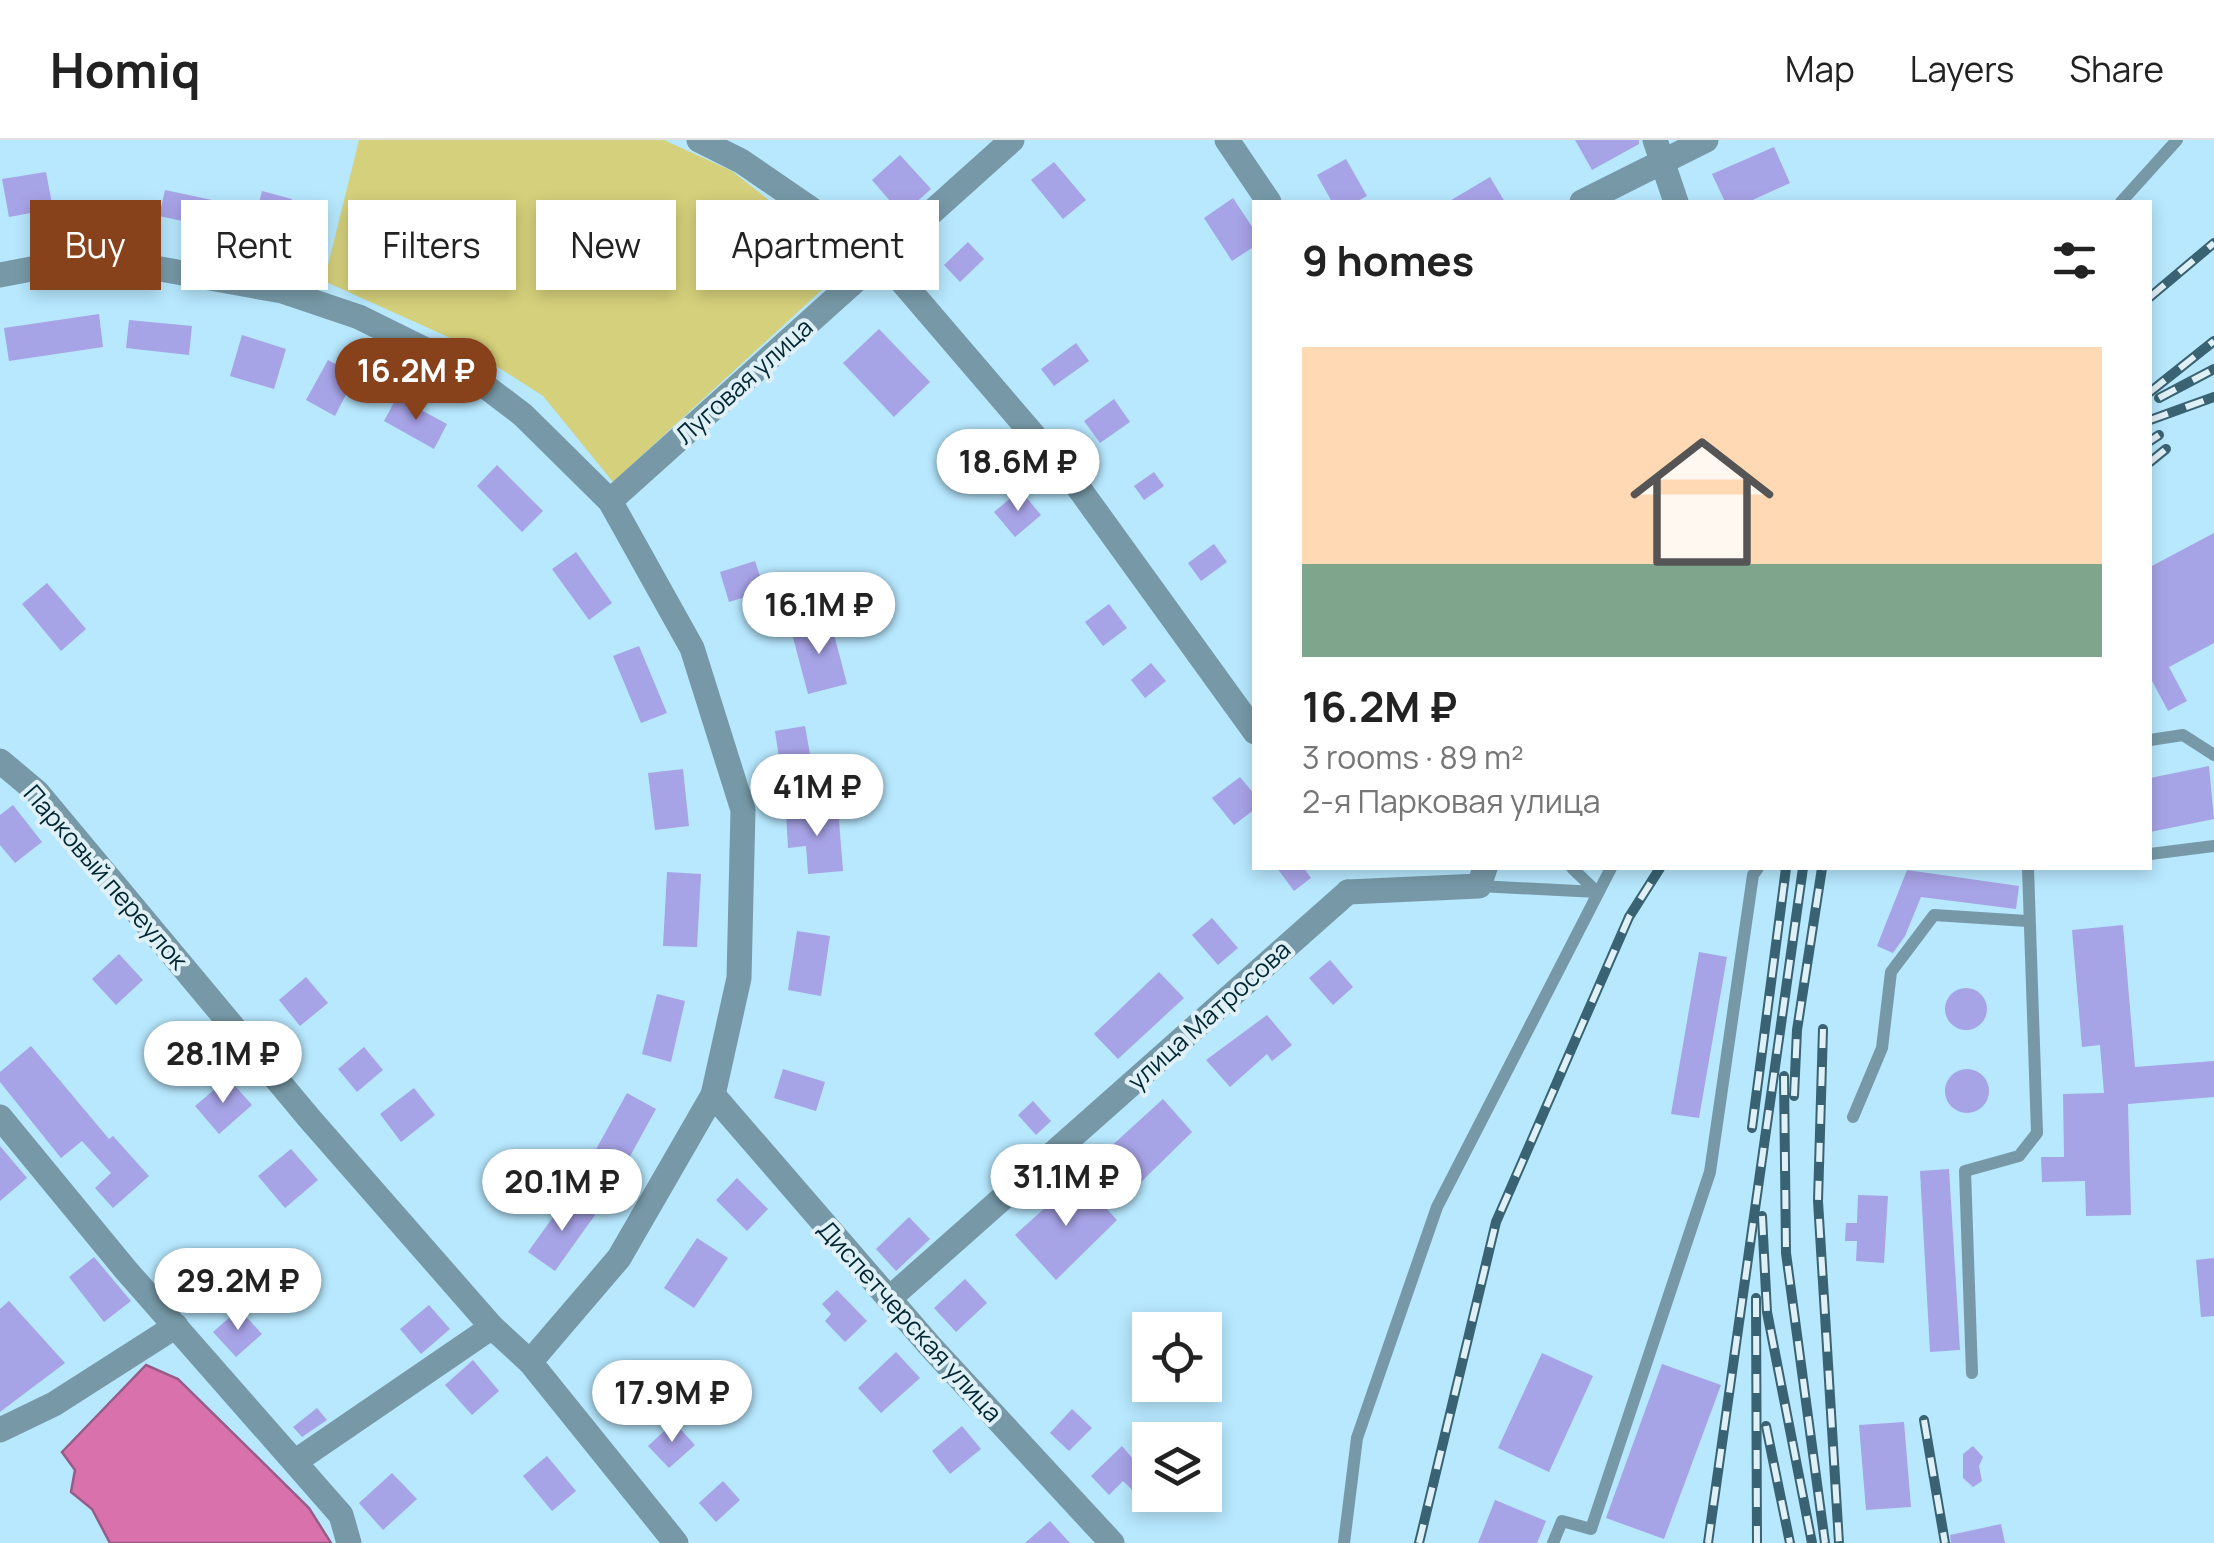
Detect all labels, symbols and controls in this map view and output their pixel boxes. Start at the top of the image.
text: Homiq [50,37,201,102]
text: Map [1785,45,1855,93]
text: Layers [1910,45,2014,93]
text: Share [2069,45,2164,93]
chip: Buy [30,200,161,290]
chip: Rent [181,200,328,290]
chip: Filters [348,200,516,290]
chip: New [536,200,676,290]
chip: Apartment [696,200,939,290]
text: 9 homes [1302,231,1474,289]
icon: filters [2047,233,2102,288]
street label: Луговая улица [667,310,820,452]
pin: 16.2M ₽ [324,338,508,423]
text: 16.2M ₽ [357,348,475,392]
icon: home [1612,412,1792,592]
pin: 18.6M ₽ [926,429,1110,514]
text: 18.6M ₽ [959,439,1077,483]
pin: 16.1M ₽ [727,572,911,657]
text: 16.1M ₽ [764,582,874,626]
text: 16.2M ₽ [1302,677,1457,735]
text: 3 rooms · 89 m² [1302,735,1524,779]
pin: 41M ₽ [747,754,887,839]
text: 41M ₽ [772,764,862,808]
street label: Парковый переулок [16,777,197,977]
text: 2-я Парковая улица [1302,779,1600,823]
street label: улица Матросова [1120,932,1298,1097]
pin: 28.1M ₽ [131,1021,315,1106]
text: 28.1M ₽ [166,1031,280,1075]
pin: 31.1M ₽ [974,1144,1158,1229]
pin: 20.1M ₽ [470,1149,654,1234]
text: 31.1M ₽ [1013,1154,1119,1198]
text: 20.1M ₽ [504,1159,620,1203]
street label: Диспетчерская улица [810,1212,1011,1429]
pin: 29.2M ₽ [146,1248,330,1333]
text: 29.2M ₽ [176,1258,300,1302]
map controls [1132,1312,1222,1512]
button: locate [1132,1312,1222,1402]
pin: 17.9M ₽ [580,1360,764,1445]
text: 17.9M ₽ [614,1370,730,1414]
button: layers [1132,1422,1222,1512]

